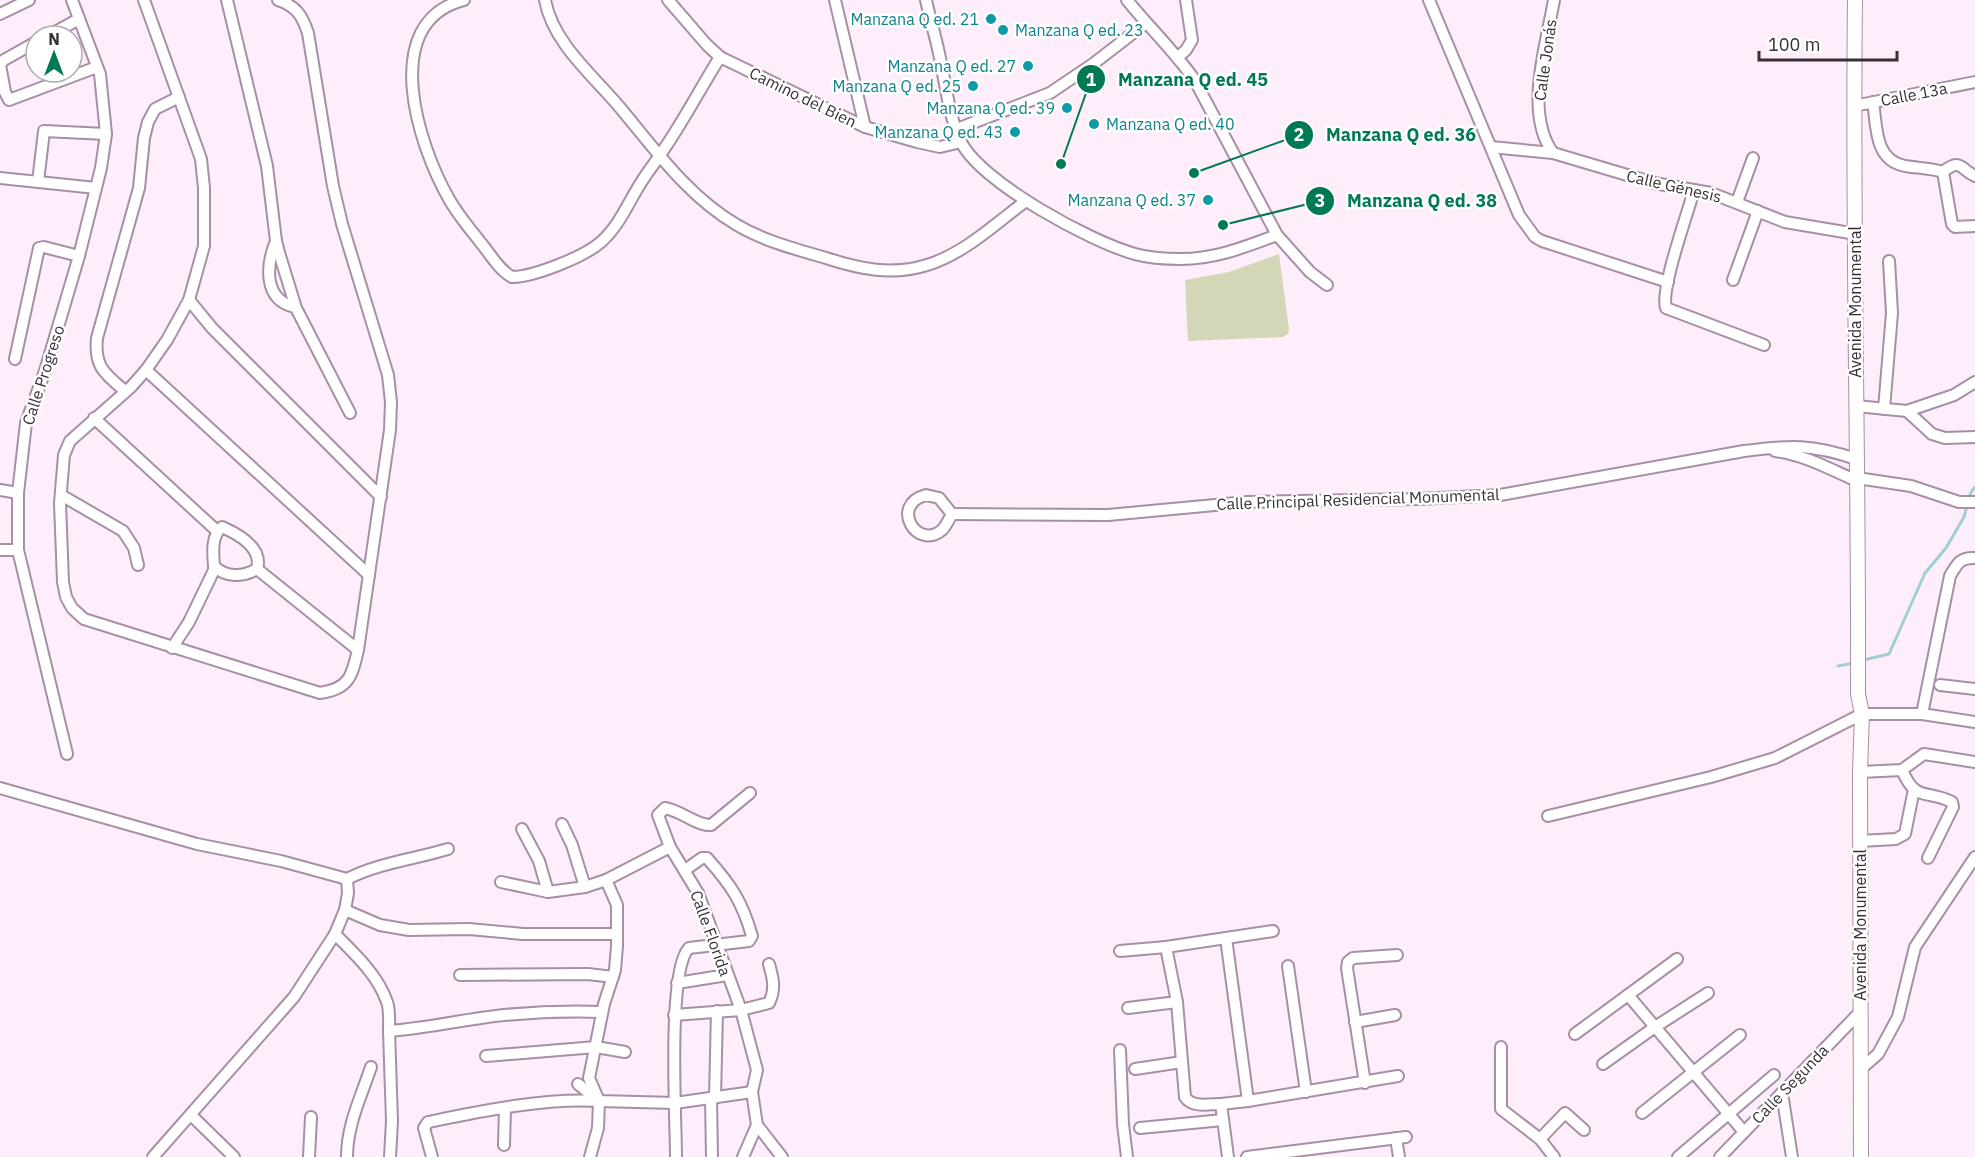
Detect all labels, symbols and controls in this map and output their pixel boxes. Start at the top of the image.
place label: Manzana Q ed. 21 [851,9,979,29]
marker: Manzana Q ed. 21 [984,12,998,26]
street label: Calle Jonás [1529,18,1561,102]
place label: Manzana Q ed. 23 [1015,20,1144,40]
marker: Manzana Q ed. 23 [996,23,1010,37]
north arrow [24,24,84,84]
scale bar [1759,24,1897,62]
text: N [48,29,60,49]
text: 100 m [1768,33,1820,56]
place label: Manzana Q ed. 27 [888,56,1016,76]
marker: Manzana Q ed. 27 [1021,59,1035,73]
callout: Manzana Q ed. 45 [1076,61,1280,97]
street label: Camino del Bien [746,62,860,132]
text: 1 [1086,68,1097,91]
text: Manzana Q ed. 45 [1118,68,1268,91]
place label: Manzana Q ed. 25 [833,76,961,96]
street label: Calle 13a [1879,78,1949,110]
marker: Manzana Q ed. 25 [966,79,980,93]
place label: Manzana Q ed. 39 [927,98,1055,118]
marker: Manzana Q ed. 39 [1060,101,1074,115]
place label: Manzana Q ed. 40 [1106,114,1235,134]
marker: Manzana Q ed. 40 [1087,117,1101,131]
callout: Manzana Q ed. 36 [1284,117,1488,153]
place label: Manzana Q ed. 43 [875,122,1003,142]
text: 2 [1294,123,1304,146]
text: Manzana Q ed. 36 [1326,123,1476,146]
marker: Manzana Q ed. 43 [1008,125,1022,139]
street label: Calle Génesis [1624,165,1724,207]
callout: Manzana Q ed. 38 [1305,183,1509,219]
text: 3 [1315,189,1325,212]
text: Manzana Q ed. 38 [1347,189,1497,212]
place label: Manzana Q ed. 37 [1068,190,1196,210]
marker: Manzana Q ed. 37 [1201,193,1215,207]
street label: Avenida Monumental [1845,226,1865,378]
street label: Calle Progreso [17,323,69,427]
street label: Calle Principal Residencial Monumental [1216,484,1500,514]
street label: Avenida Monumental [1850,849,1870,1001]
street label: Calle Florida [686,887,736,979]
street label: Calle Segunda [1747,1040,1833,1128]

